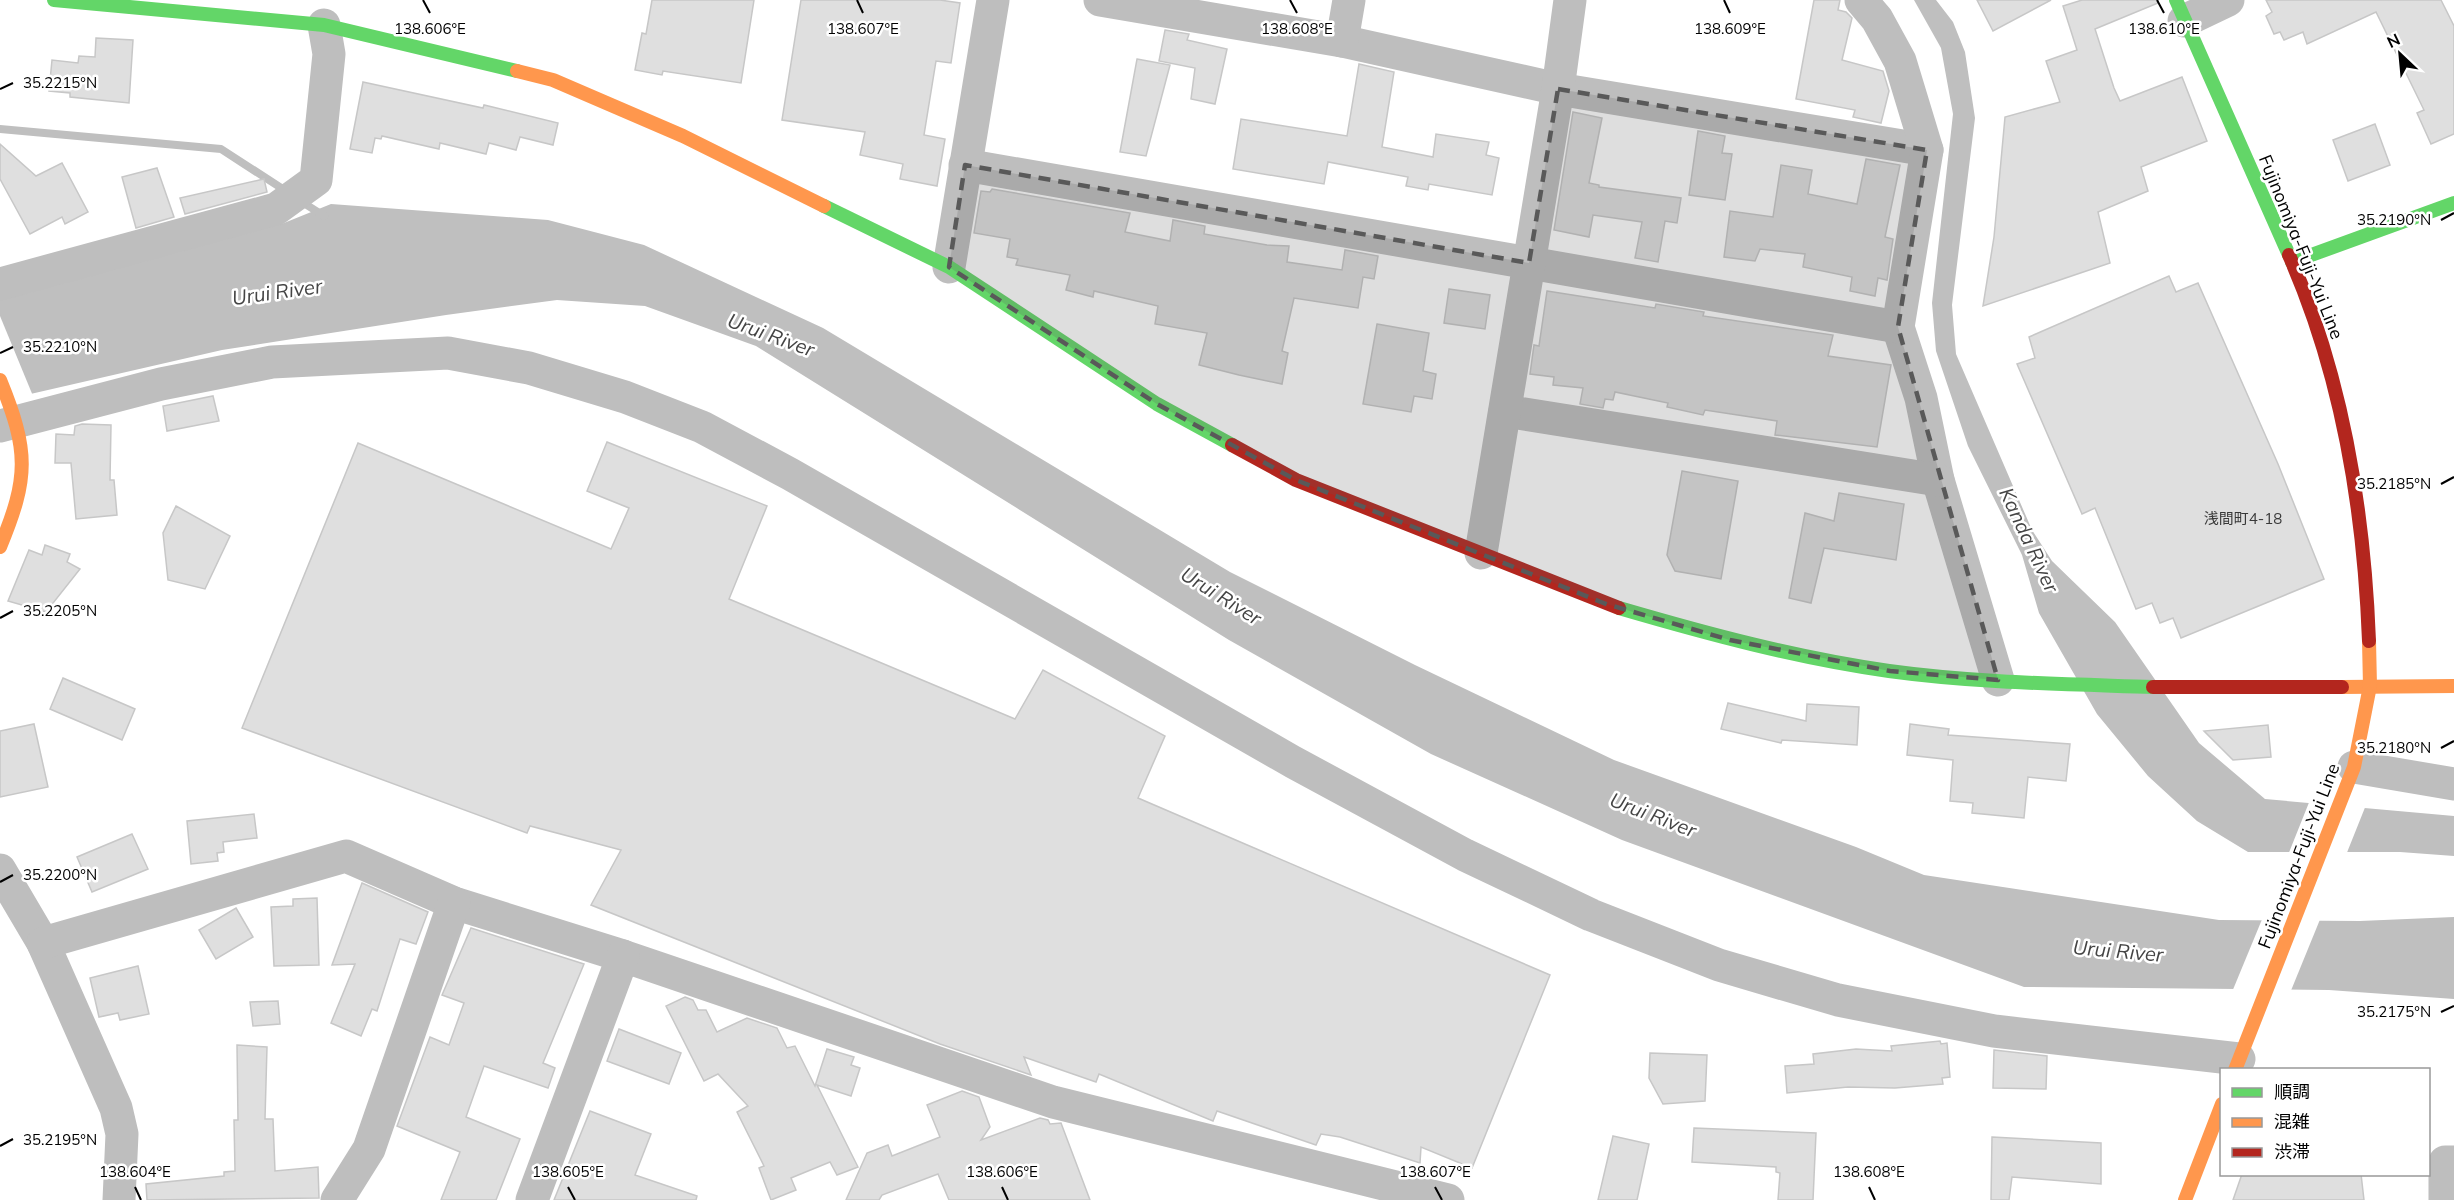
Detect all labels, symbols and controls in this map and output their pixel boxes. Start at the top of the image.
text: 138.606°E [394,19,466,38]
text: 138.607°E [827,19,899,38]
text: 138.608°E [1261,19,1333,38]
text: 138.609°E [1694,19,1766,38]
text: 138.610°E [2128,19,2200,38]
north arrow [2370,24,2430,84]
text: N [2384,29,2403,52]
text: 35.2215°N [23,73,97,92]
street label: Fujinomiya-Fuji-Yui Line [2254,151,2349,342]
text: 35.2190°N [2357,210,2431,229]
water label: Urui River [230,273,324,310]
water label: Urui River [724,307,819,362]
text: 35.2210°N [23,337,97,356]
text: 35.2185°N [2357,474,2431,493]
water label: Kanda River [1994,483,2065,597]
house number: 浅間町4-18 [2204,509,2282,528]
water label: Urui River [1176,561,1267,631]
text: 35.2205°N [23,601,97,620]
text: 35.2180°N [2357,738,2431,757]
street label: Fujinomiya-Fuji-Yui Line [2253,760,2345,952]
water label: Urui River [1606,787,1701,843]
text: 35.2200°N [23,865,97,884]
water label: Urui River [2072,934,2165,967]
text: 35.2175°N [2357,1002,2431,1021]
legend [2220,1068,2430,1176]
text: 順調 [2274,1080,2310,1103]
text: 混雑 [2274,1110,2310,1133]
text: 35.2195°N [23,1130,97,1149]
text: 渋滞 [2274,1140,2310,1163]
text: 138.604°E [99,1162,171,1181]
text: 138.605°E [532,1162,604,1181]
text: 138.606°E [966,1162,1038,1181]
text: 138.607°E [1399,1162,1471,1181]
text: 138.608°E [1833,1162,1905,1181]

